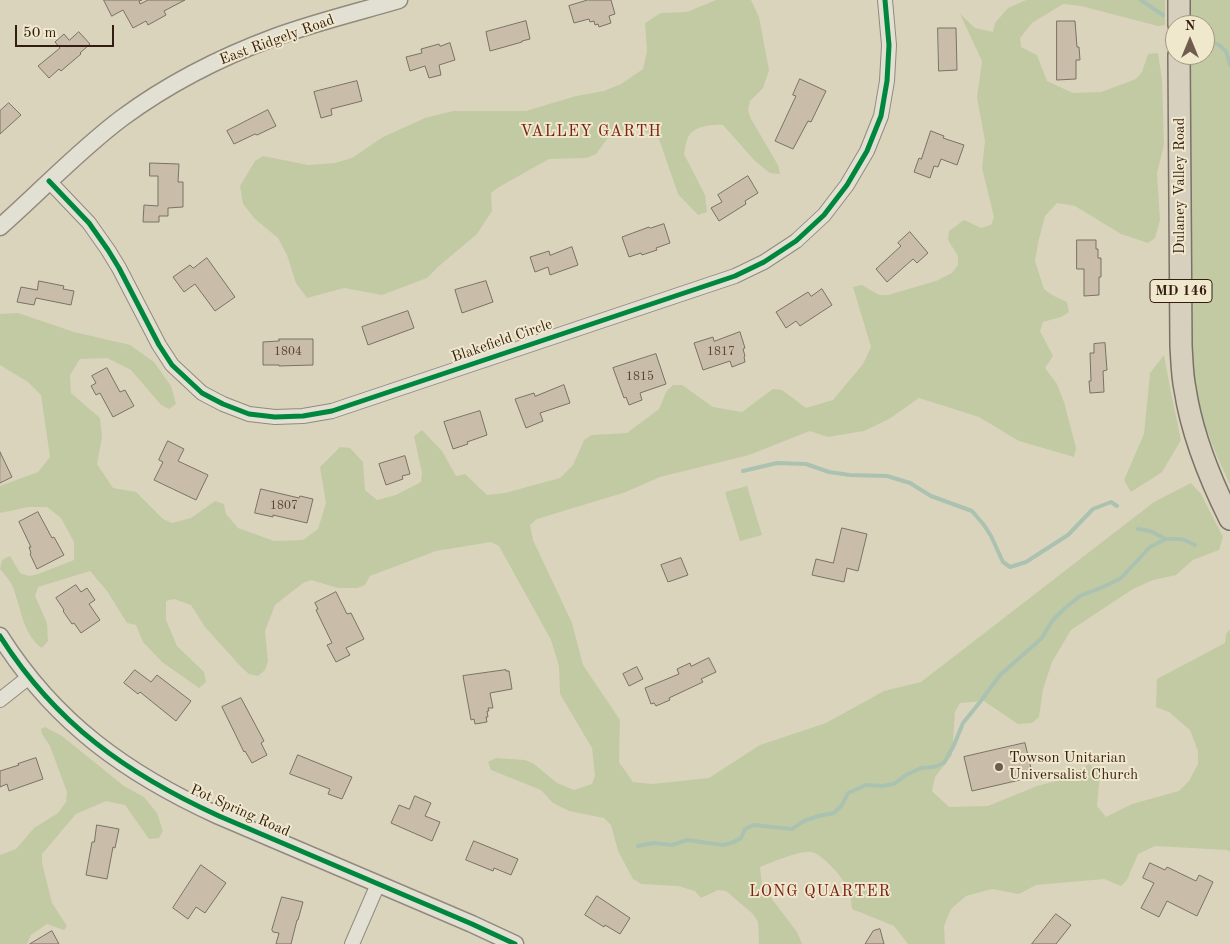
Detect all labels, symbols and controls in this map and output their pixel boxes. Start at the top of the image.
street label: East Ridgely Road [217,11,337,69]
scale bar [18,15,116,47]
north arrow [1165,15,1215,65]
text: N [1185,19,1195,33]
text: 50 m [23,26,57,41]
street label: Dulaney Valley Road [1171,118,1189,254]
district label: VALLEY GARTH [519,122,663,142]
road number: MD 146 [1150,280,1212,302]
street label: Blakefield Circle [449,315,555,367]
house number: 1804 [274,345,302,359]
house number: 1817 [707,345,735,359]
house number: 1815 [626,370,654,384]
house number: 1807 [270,499,298,513]
place label: Towson Unitarian Universalist Church [1009,749,1138,784]
marker: Towson Unitarian Universalist Church [993,761,1005,773]
street label: Pot Spring Road [187,781,293,841]
district label: LONG QUARTER [748,882,892,902]

